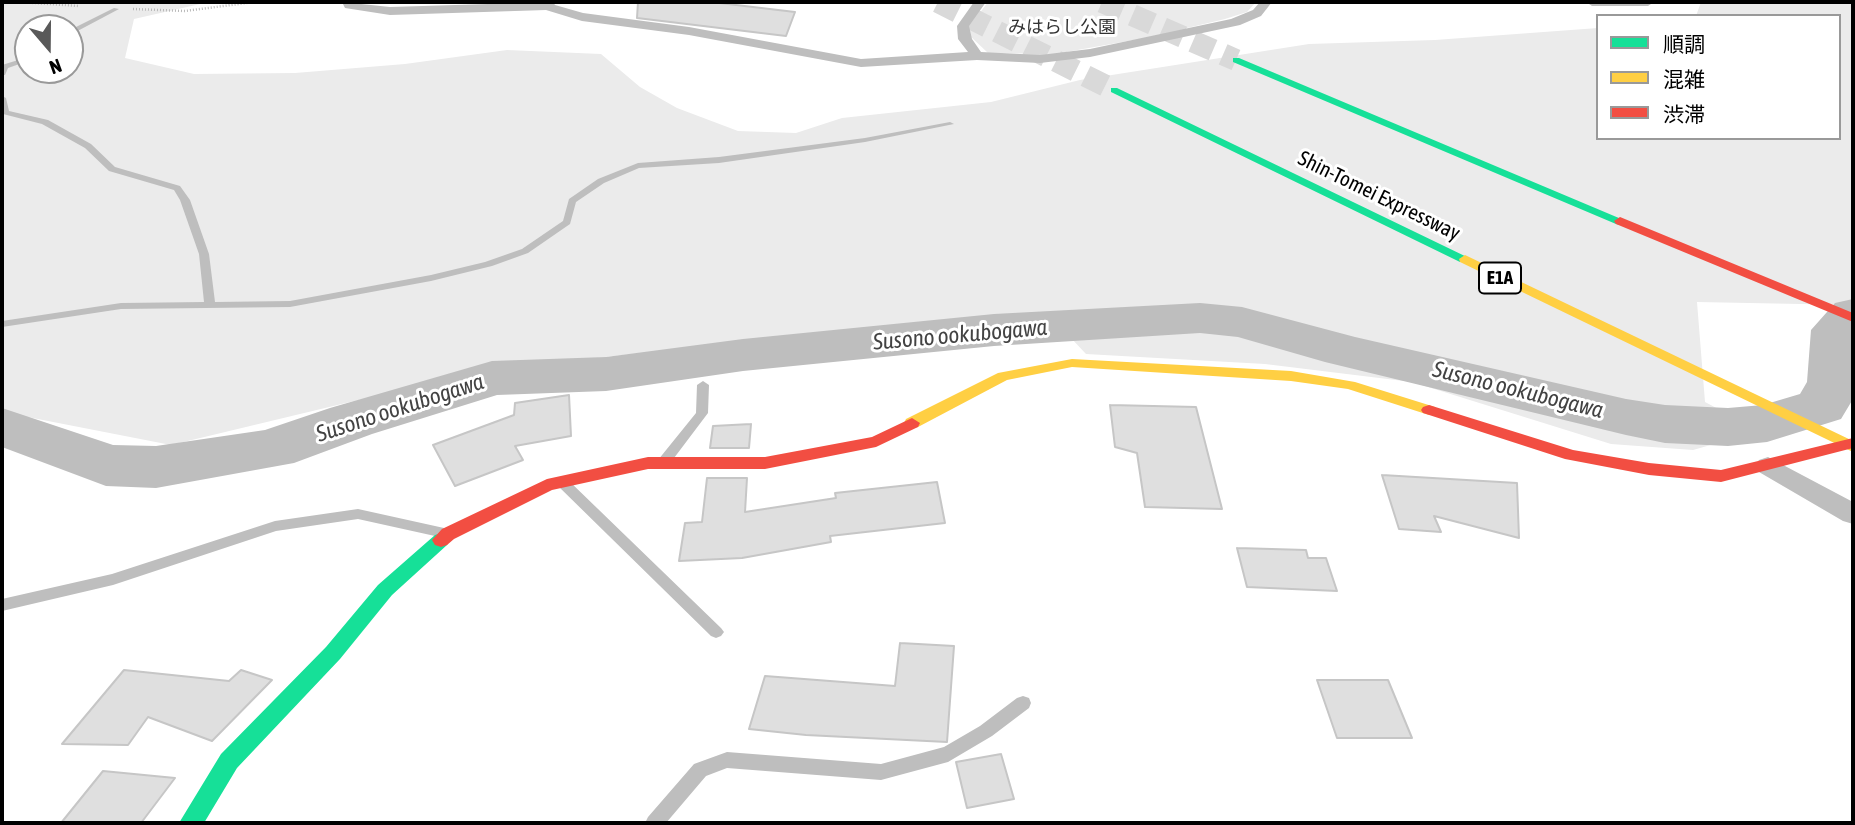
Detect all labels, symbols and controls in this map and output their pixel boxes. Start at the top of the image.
north arrow [14,14,84,84]
legend [1596,14,1841,140]
park label: みはらし公園 [1008,16,1116,38]
text: 順調 [1663,32,1705,56]
text: N [46,55,65,79]
text: 混雑 [1663,67,1705,91]
text: 渋滞 [1663,102,1705,126]
street label: Shin-Tomei Expressway [1294,146,1464,246]
road number: E1A [1479,262,1521,294]
water label: Susono ookubogawa [872,314,1048,356]
water label: Susono ookubogawa [1430,355,1606,425]
water label: Susono ookubogawa [313,368,487,448]

